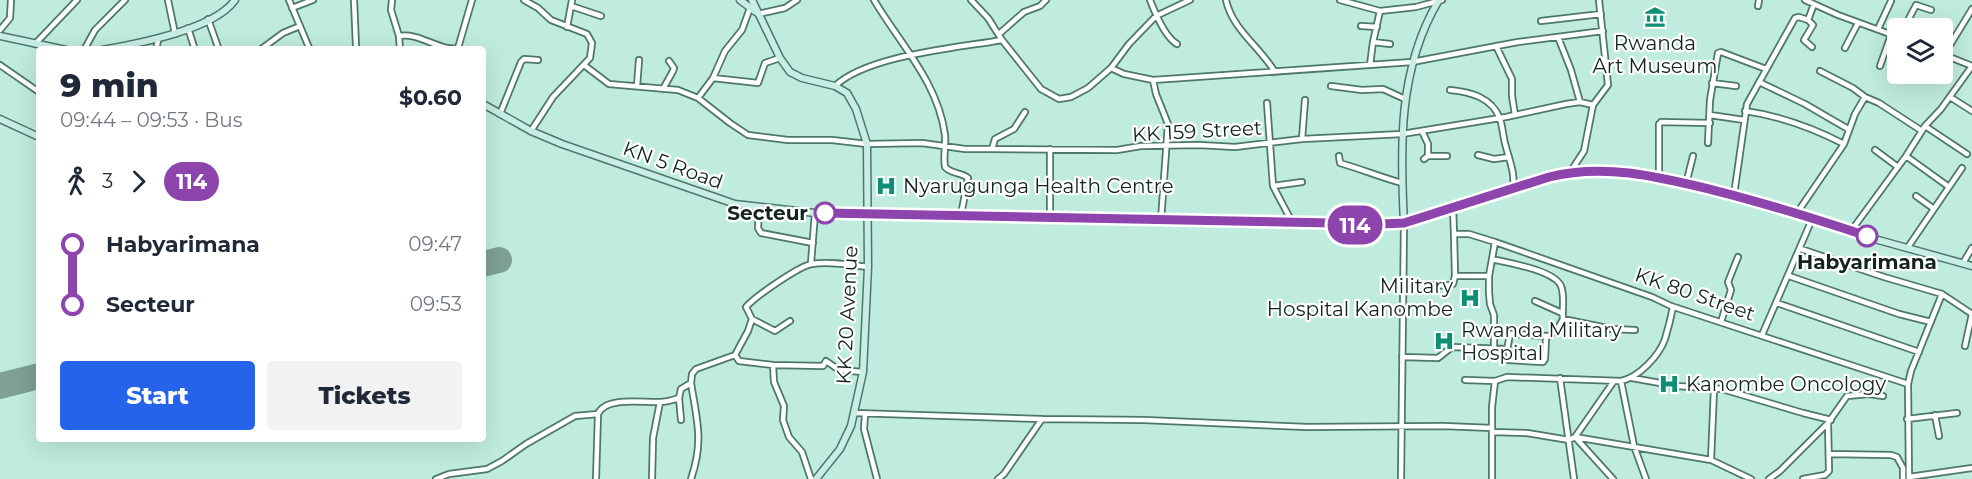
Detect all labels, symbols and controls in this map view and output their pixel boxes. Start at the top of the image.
museum icon: Rwanda Art Museum [1643,5,1667,29]
map controls [1887,18,1953,84]
button: layers [1887,18,1953,84]
place label: Rwanda Art Museum [1592,31,1718,78]
text: 9 min [60,65,159,105]
text: $0.60 [399,84,462,111]
text: 09:44 – 09:53 · Bus [60,108,243,132]
street label: KK 159 Street [1131,116,1263,146]
street label: KN 5 Road [620,136,726,194]
icon: walk [60,165,93,198]
icon: forward [122,165,155,198]
text: 3 [102,169,113,193]
text: 114 [176,169,207,194]
hospital icon: Nyarugunga Health Centre [874,174,898,198]
place label: Nyarugunga Health Centre [903,174,1174,198]
place label: Secteur [727,201,808,225]
marker: Secteur [814,202,836,224]
line badge: 114 [1320,206,1390,244]
text: 114 [1340,213,1370,238]
marker: Habyarimana [1856,225,1878,247]
text: Habyarimana [106,231,260,258]
text: 09:47 [408,232,462,256]
street label: KK 20 Avenue [831,245,863,385]
place label: Habyarimana [1797,250,1937,274]
street label: KK 80 Street [1632,262,1758,326]
place label: Military Hospital Kanombe [1267,274,1453,321]
hospital icon: Military Hospital Kanombe [1458,286,1482,310]
text: Secteur [106,291,195,318]
text: 09:53 [410,292,462,316]
place label: Rwanda Military Hospital [1461,318,1622,365]
hospital icon: Rwanda Military Hospital [1432,329,1456,353]
button: Start [60,361,255,430]
button: Tickets [267,361,462,430]
hospital icon: Kanombe Oncology [1657,372,1681,396]
place label: Kanombe Oncology [1686,372,1886,396]

